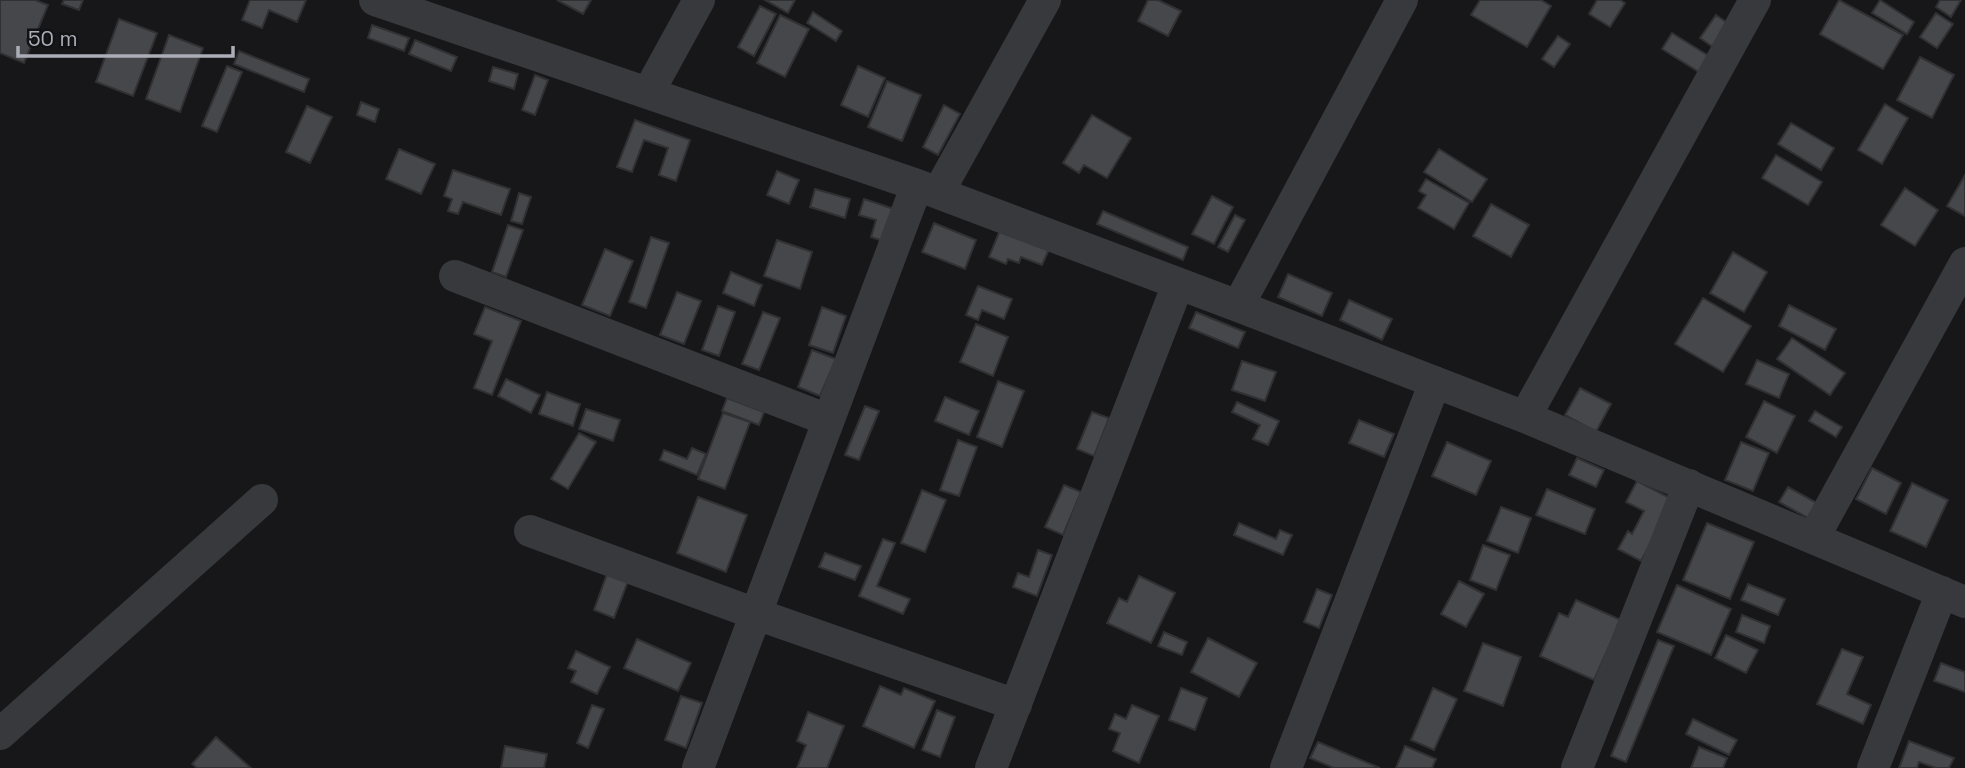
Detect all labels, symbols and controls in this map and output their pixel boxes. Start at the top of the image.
scale bar [18,14,233,58]
text: 50 m [28,25,78,52]

